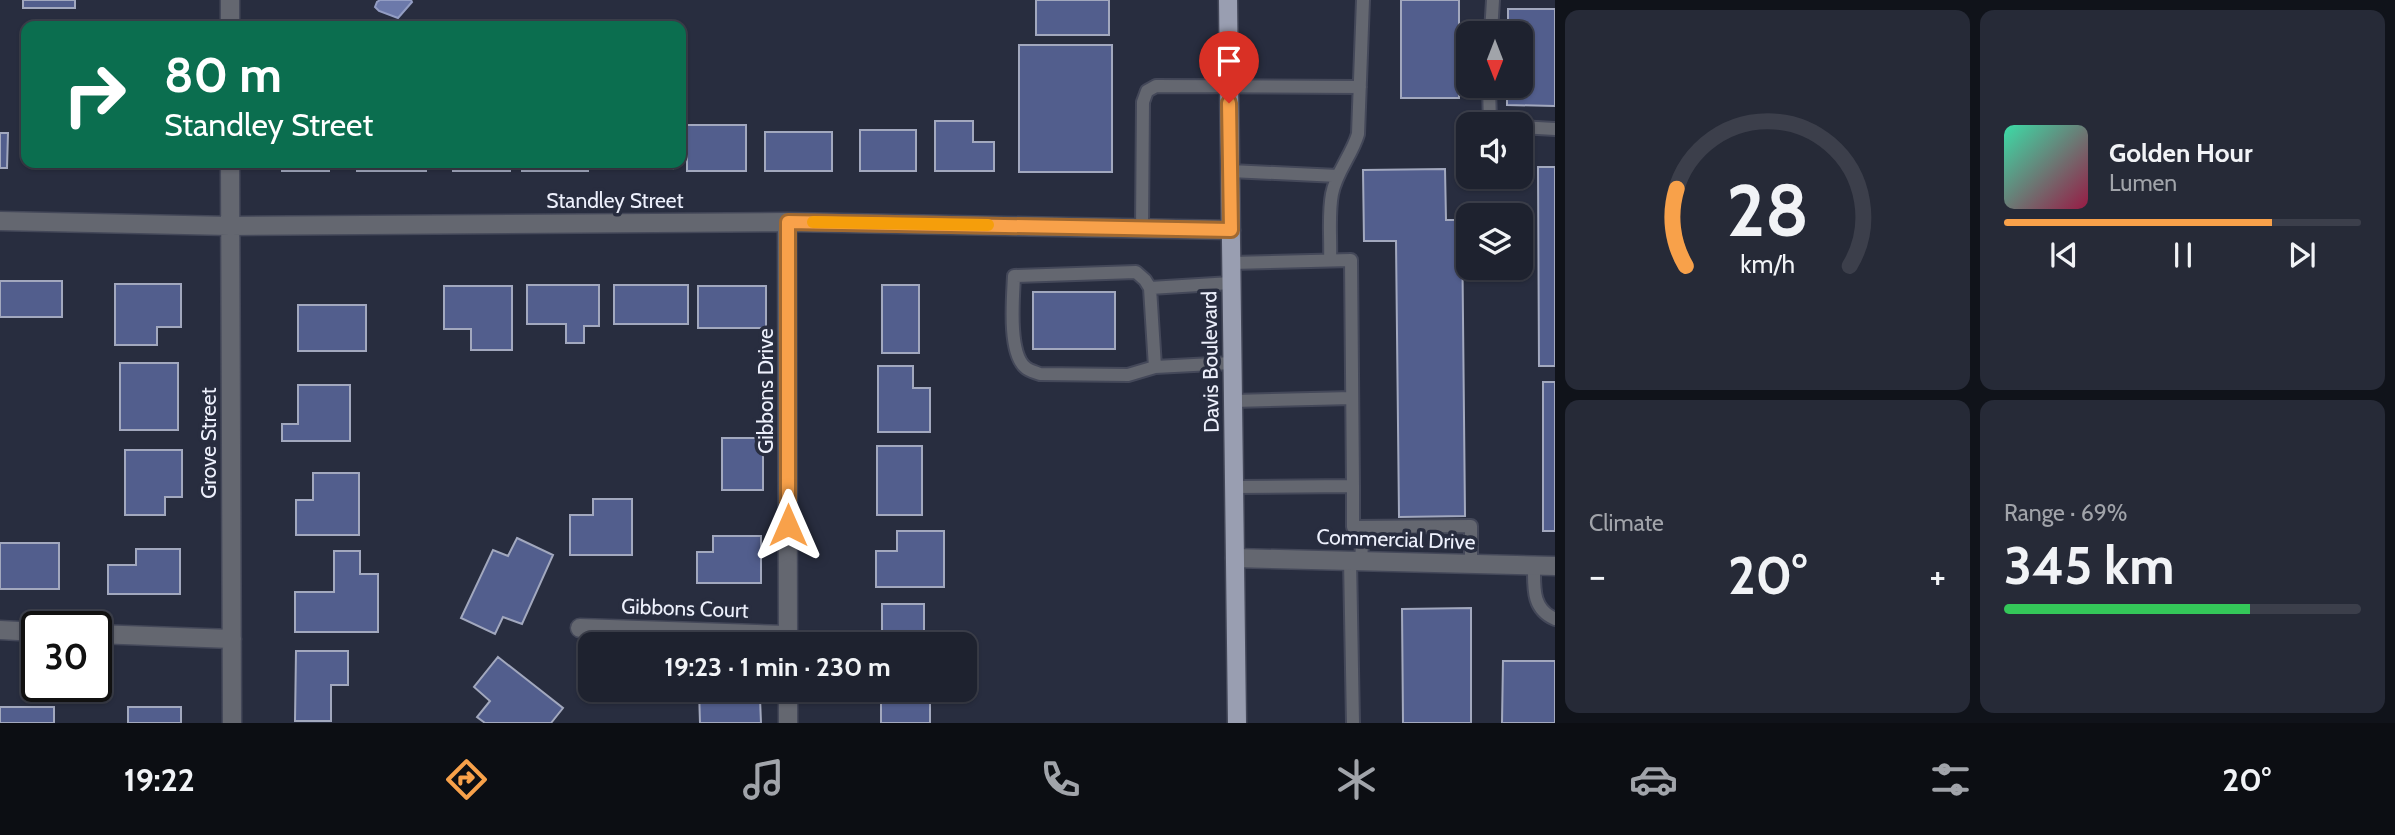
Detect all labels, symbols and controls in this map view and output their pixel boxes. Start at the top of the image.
north arrow [1456,21,1533,98]
map controls [1456,21,1533,280]
pin [1199,31,1259,103]
icon: arrive [1210,42,1248,80]
text: 80 m [164,45,282,104]
icon: right [49,49,140,140]
text: Standley Street [164,105,373,144]
button: sound [1456,112,1533,189]
text: Golden Hour [2109,137,2252,169]
text: 28 [1726,166,1809,254]
text: Lumen [2109,169,2177,197]
street label: Standley Street [546,188,684,213]
button: layers [1456,203,1533,280]
icon: previous [2045,236,2083,274]
icon: pause [2164,236,2202,274]
icon: next [2283,236,2321,274]
text: km/h [1740,249,1795,279]
street label: Davis Boulevard [1196,291,1224,433]
street label: Gibbons Drive [753,328,778,454]
street label: Grove Street [196,387,221,499]
position arrow [751,488,825,562]
text: Range · 69% [2004,499,2128,527]
text: Climate [1589,509,1664,537]
street label: Commercial Drive [1316,524,1476,554]
text: 345 km [2004,534,2174,597]
text: 20° [1728,544,1807,607]
text: − [1589,552,1606,599]
text: + [1929,552,1946,599]
street label: Gibbons Court [621,593,749,623]
speed limit sign: 30 [21,611,112,702]
text: 19:23 · 1 min · 230 m [664,651,891,683]
icon: directions [442,755,491,804]
icon: music [739,755,788,804]
icon: phone [1036,755,1085,804]
icon: climate [1332,755,1381,804]
icon: car [1629,755,1678,804]
icon: filters [1926,755,1975,804]
text: 19:22 [124,760,195,799]
text: 20° [2222,760,2271,799]

